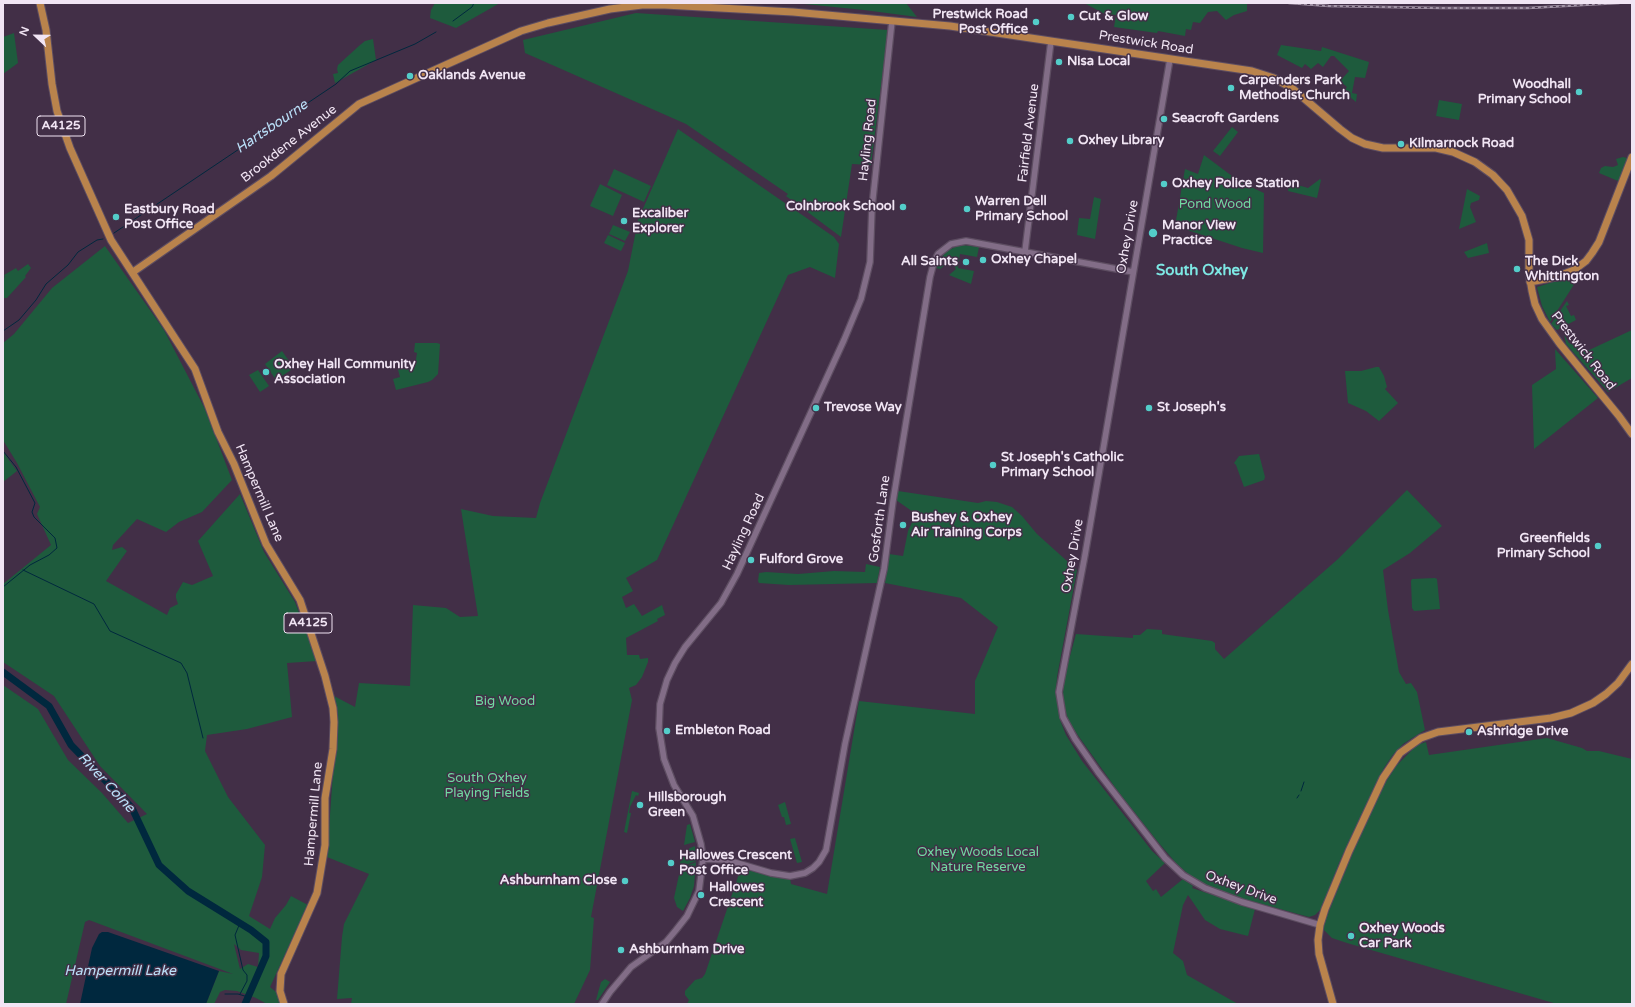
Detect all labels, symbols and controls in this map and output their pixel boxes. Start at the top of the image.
place label: Prestwick Road Post Office [933,7,1028,38]
place label: Cut & Glow [1079,9,1148,25]
marker: Cut & Glow [1066,12,1076,22]
north arrow [16,16,56,56]
marker: Prestwick Road Post Office [1031,17,1041,27]
text: N [17,25,32,38]
street label: Prestwick Road [1098,28,1194,58]
place label: Nisa Local [1067,54,1130,70]
marker: Nisa Local [1054,57,1064,67]
place label: Oaklands Avenue [418,68,526,84]
marker: Oaklands Avenue [405,71,415,81]
place label: Carpenders Park Methodist Church [1239,73,1350,104]
place label: Woodhall Primary School [1478,77,1571,108]
street label: Fairfield Avenue [1015,83,1043,183]
marker: Carpenders Park Methodist Church [1226,83,1236,93]
marker: Woodhall Primary School [1574,87,1584,97]
water label: Hartsbourne [233,97,311,157]
street label: Hayling Road [856,98,880,182]
street label: Brookdene Avenue [238,102,340,186]
place label: Seacroft Gardens [1172,111,1279,127]
marker: Seacroft Gardens [1159,114,1169,124]
road number: A4125 [37,116,85,136]
place label: Oxhey Library [1078,133,1164,149]
marker: Oxhey Library [1065,136,1075,146]
place label: Kilmarnock Road [1409,136,1514,152]
marker: Kilmarnock Road [1396,139,1406,149]
place label: Oxhey Police Station [1172,176,1299,192]
marker: Oxhey Police Station [1159,179,1169,189]
place label: Warren Dell Primary School [975,194,1068,225]
park label: Pond Wood [1179,197,1251,213]
place label: Colnbrook School [786,199,895,215]
street label: Oxhey Drive [1114,199,1142,275]
place label: Eastbury Road Post Office [124,202,215,233]
marker: Colnbrook School [898,202,908,212]
marker: Warren Dell Primary School [962,204,972,214]
place label: Excaliber Explorer [632,206,688,237]
marker: Eastbury Road Post Office [111,212,121,222]
marker: Excaliber Explorer [619,216,629,226]
place label: Manor View Practice [1162,218,1236,249]
marker: Manor View Practice [1147,227,1159,239]
place label: Oxhey Chapel [991,252,1077,268]
place label: All Saints [901,254,958,270]
place label: The Dick Whittington [1525,254,1599,285]
marker: Oxhey Chapel [978,255,988,265]
marker: All Saints [961,257,971,267]
district label: South Oxhey [1156,262,1248,280]
marker: The Dick Whittington [1512,264,1522,274]
street label: Prestwick Road [1547,309,1619,393]
place label: Oxhey Hall Community Association [274,357,415,388]
marker: Oxhey Hall Community Association [261,367,271,377]
place label: Trevose Way [824,400,902,416]
place label: St Joseph's [1157,400,1226,416]
marker: Trevose Way [811,403,821,413]
marker: St Joseph's [1144,403,1154,413]
street label: Hampermill Lane [231,442,287,544]
place label: St Joseph's Catholic Primary School [1001,450,1124,481]
marker: St Joseph's Catholic Primary School [988,460,998,470]
street label: Gosforth Lane [866,474,894,564]
street label: Hayling Road [719,491,769,573]
place label: Bushey & Oxhey Air Training Corps [911,510,1022,541]
street label: Oxhey Drive [1059,518,1087,594]
marker: Bushey & Oxhey Air Training Corps [898,520,908,530]
place label: Greenfields Primary School [1497,531,1590,562]
marker: Greenfields Primary School [1593,541,1603,551]
place label: Fulford Grove [759,552,843,568]
marker: Fulford Grove [746,555,756,565]
road number: A4125 [284,613,332,633]
park label: Big Wood [475,694,535,710]
place label: Embleton Road [675,723,771,739]
place label: Ashridge Drive [1477,724,1568,740]
marker: Embleton Road [662,726,672,736]
marker: Ashridge Drive [1464,727,1474,737]
water label: River Colne [74,750,138,816]
street label: Hampermill Lane [302,761,326,867]
park label: South Oxhey Playing Fields [445,771,529,802]
place label: Hillsborough Green [648,790,726,821]
marker: Hillsborough Green [635,800,645,810]
park label: Oxhey Woods Local Nature Reserve [917,845,1039,876]
place label: Hallowes Crescent Post Office [679,848,792,879]
marker: Hallowes Crescent Post Office [666,858,676,868]
street label: Oxhey Drive [1203,868,1279,908]
place label: Ashburnham Close [500,873,617,889]
marker: Ashburnham Close [620,876,630,886]
place label: Hallowes Crescent [709,880,764,911]
marker: Hallowes Crescent [696,890,706,900]
place label: Oxhey Woods Car Park [1359,921,1445,952]
marker: Oxhey Woods Car Park [1346,931,1356,941]
place label: Ashburnham Drive [629,942,744,958]
marker: Ashburnham Drive [616,945,626,955]
water label: Hampermill Lake [64,963,176,979]

